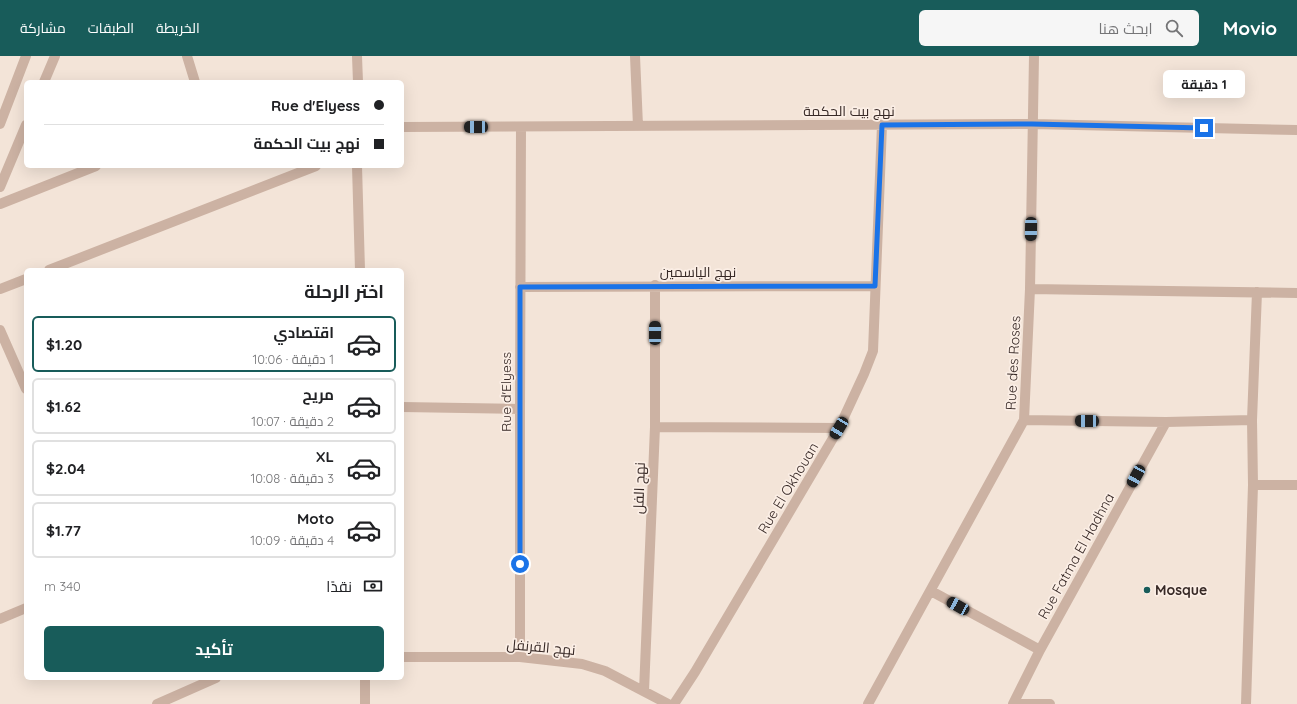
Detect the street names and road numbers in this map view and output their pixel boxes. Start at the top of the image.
street label: نهج بيت الحكمة [803,102,895,120]
street label: نهج الياسمين [660,263,736,281]
street label: Rue des Roses [1002,315,1024,411]
street label: Rue d'Elyess [497,352,515,432]
street label: Rue El Okhouan [754,439,822,537]
street label: نهج الفل [629,462,649,514]
street label: Rue Fatma El Hadhna [1034,490,1118,622]
street label: نهج القرنفل [506,635,576,659]

